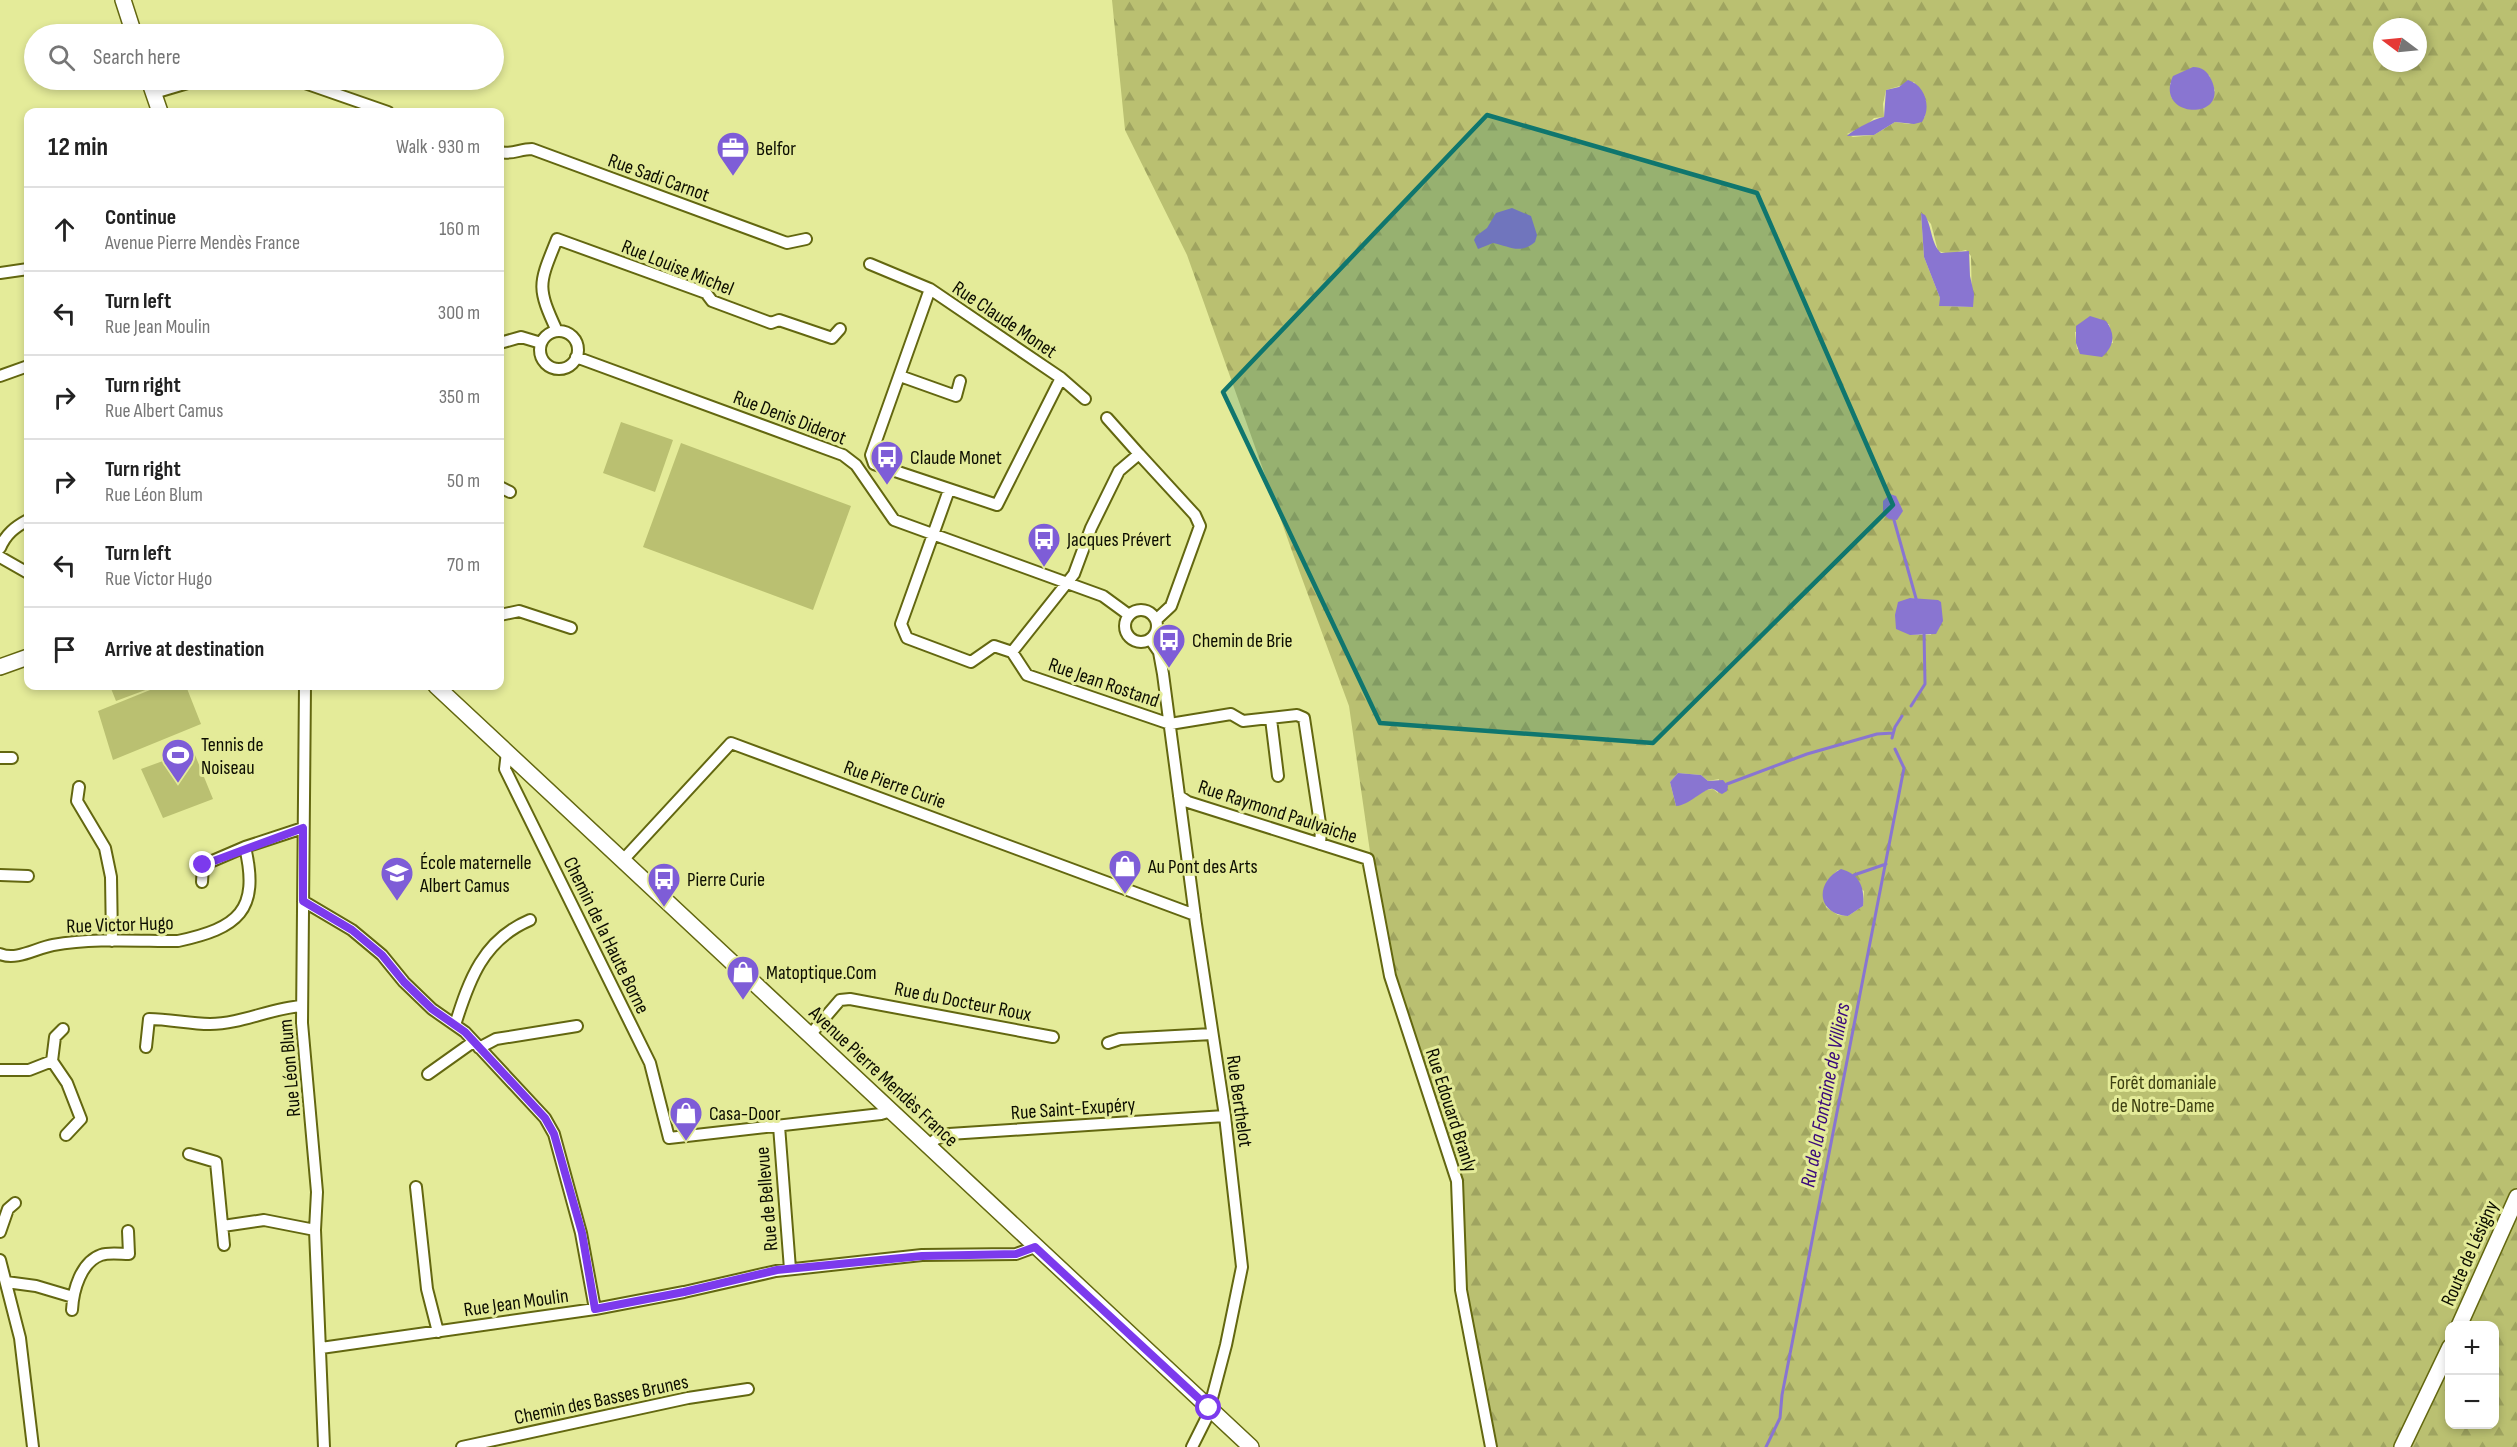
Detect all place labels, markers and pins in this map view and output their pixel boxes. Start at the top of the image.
office icon: Belfor [715,130,751,177]
place label: Belfor [756,137,796,161]
bus stop icon: Claude Monet [869,439,905,486]
place label: Claude Monet [910,446,1002,470]
bus stop icon: Jacques Prévert [1026,521,1062,568]
place label: Jacques Prévert [1066,528,1171,552]
bus stop icon: Chemin de Brie [1151,622,1187,669]
place label: Chemin de Brie [1192,629,1293,653]
place label: Tennis de Noiseau [201,733,263,780]
sports icon: Tennis de Noiseau [160,737,196,784]
shop icon: Au Pont des Arts [1107,848,1143,895]
place label: École maternelle Albert Camus [419,851,532,898]
school or university icon: École maternelle Albert Camus [379,855,415,902]
place label: Au Pont des Arts [1147,855,1258,879]
bus stop icon: Pierre Curie [646,861,682,908]
place label: Pierre Curie [687,868,765,892]
shop icon: Matoptique.Com [725,954,761,1001]
place label: Matoptique.Com [766,961,877,985]
shop icon: Casa-Door [668,1095,704,1142]
place label: Casa-Door [709,1102,781,1126]

